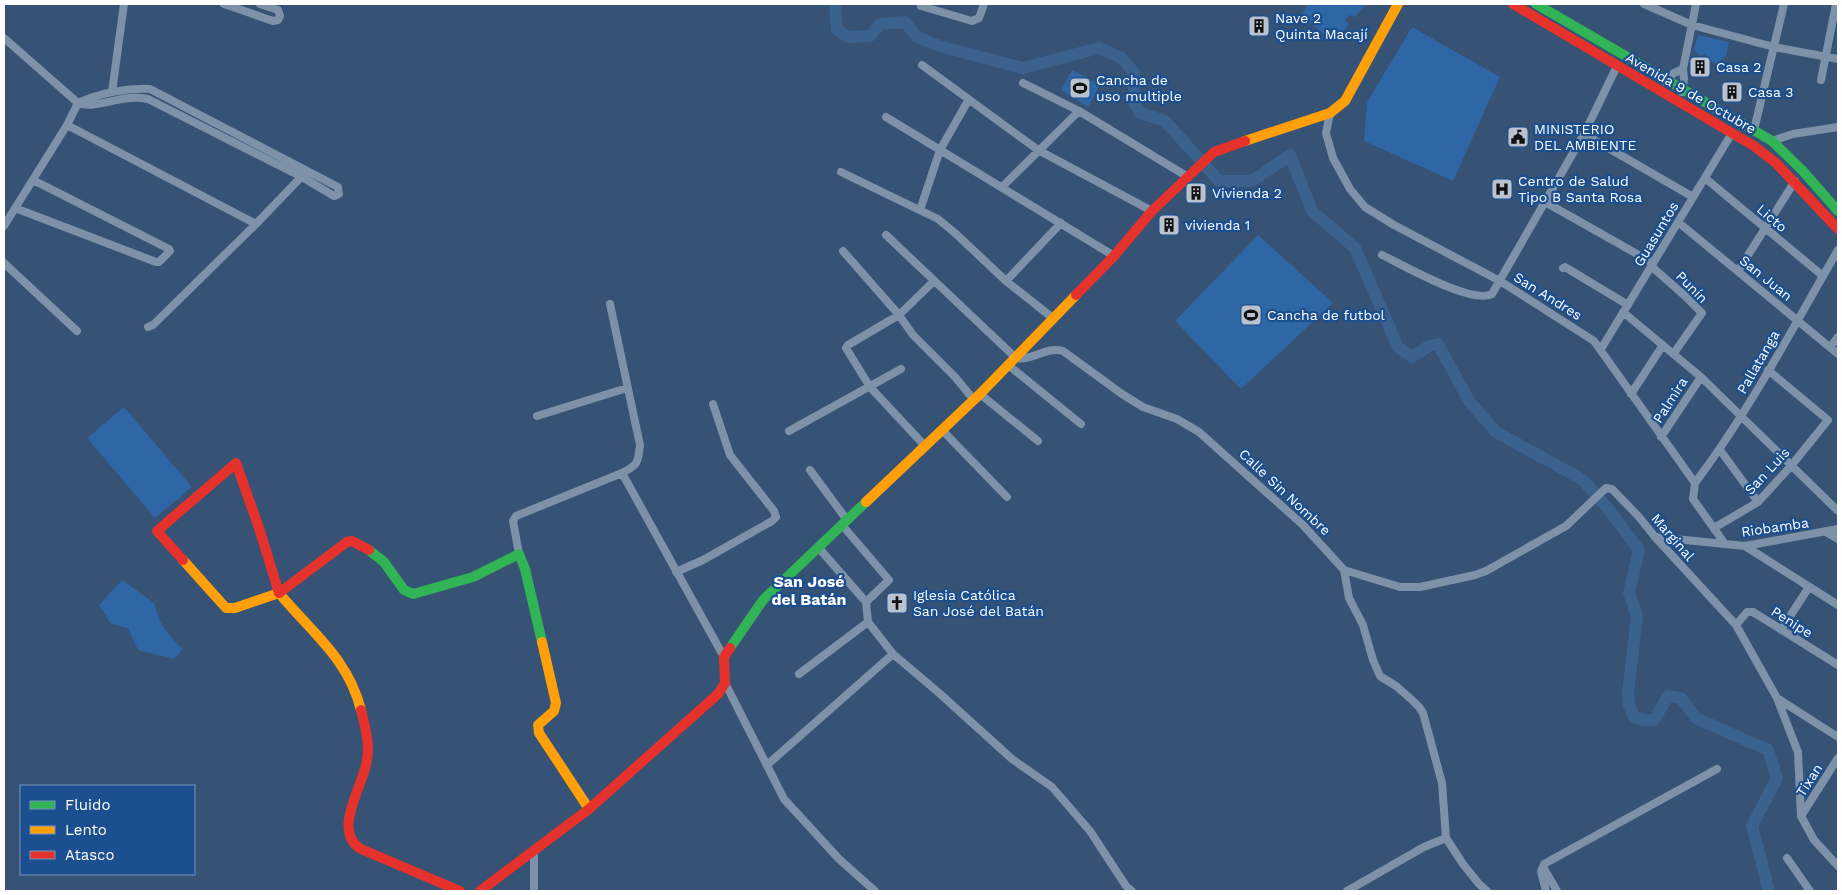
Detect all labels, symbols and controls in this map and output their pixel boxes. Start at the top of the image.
place label: Nave 2 Quinta Macají [1275,10,1368,42]
building icon: Nave 2 Quinta Macají [1247,14,1271,38]
street label: Avenida 9 de Octubre [1623,49,1759,137]
building icon: Casa 2 [1688,55,1712,79]
place label: Casa 2 [1716,59,1761,75]
place label: Cancha de uso multiple [1096,72,1182,104]
sports icon: Cancha de uso multiple [1068,76,1092,100]
building icon: Casa 3 [1720,80,1744,104]
place label: Casa 3 [1748,84,1793,100]
place label: MINISTERIO DEL AMBIENTE [1534,121,1636,153]
public building icon: MINISTERIO DEL AMBIENTE [1506,125,1530,149]
place label: Centro de Salud Tipo B Santa Rosa [1518,173,1642,205]
hospital icon: Centro de Salud Tipo B Santa Rosa [1490,177,1514,201]
building icon: Vivienda 2 [1184,181,1208,205]
place label: Vivienda 2 [1212,185,1282,201]
street label: Guasuntos [1630,199,1682,269]
street label: Licto [1754,201,1790,235]
building icon: vivienda 1 [1157,213,1181,237]
place label: vivienda 1 [1185,217,1250,233]
street label: San Juan [1737,252,1795,304]
street label: Punín [1673,268,1711,306]
street label: San Andres [1511,269,1585,323]
sports icon: Cancha de futbol [1239,303,1263,327]
place label: Cancha de futbol [1267,307,1386,323]
street label: Pallatanga [1733,327,1783,397]
street label: Palmira [1649,374,1691,426]
street label: San Luis [1741,444,1793,498]
street label: Calle Sin Nombre [1236,445,1334,539]
street label: Marginal [1648,510,1698,564]
street label: Riobamba [1740,514,1810,540]
district label: San José del Batán [771,572,847,609]
place label: Iglesia Católica San José del Batán [913,587,1044,619]
church icon: Iglesia Católica San José del Batán [885,591,909,615]
street label: Penipe [1768,603,1816,641]
street label: Tixan [1793,761,1825,799]
legend [20,785,195,875]
text: Fluido [65,796,110,814]
text: Lento [65,821,107,839]
text: Atasco [65,846,114,864]

